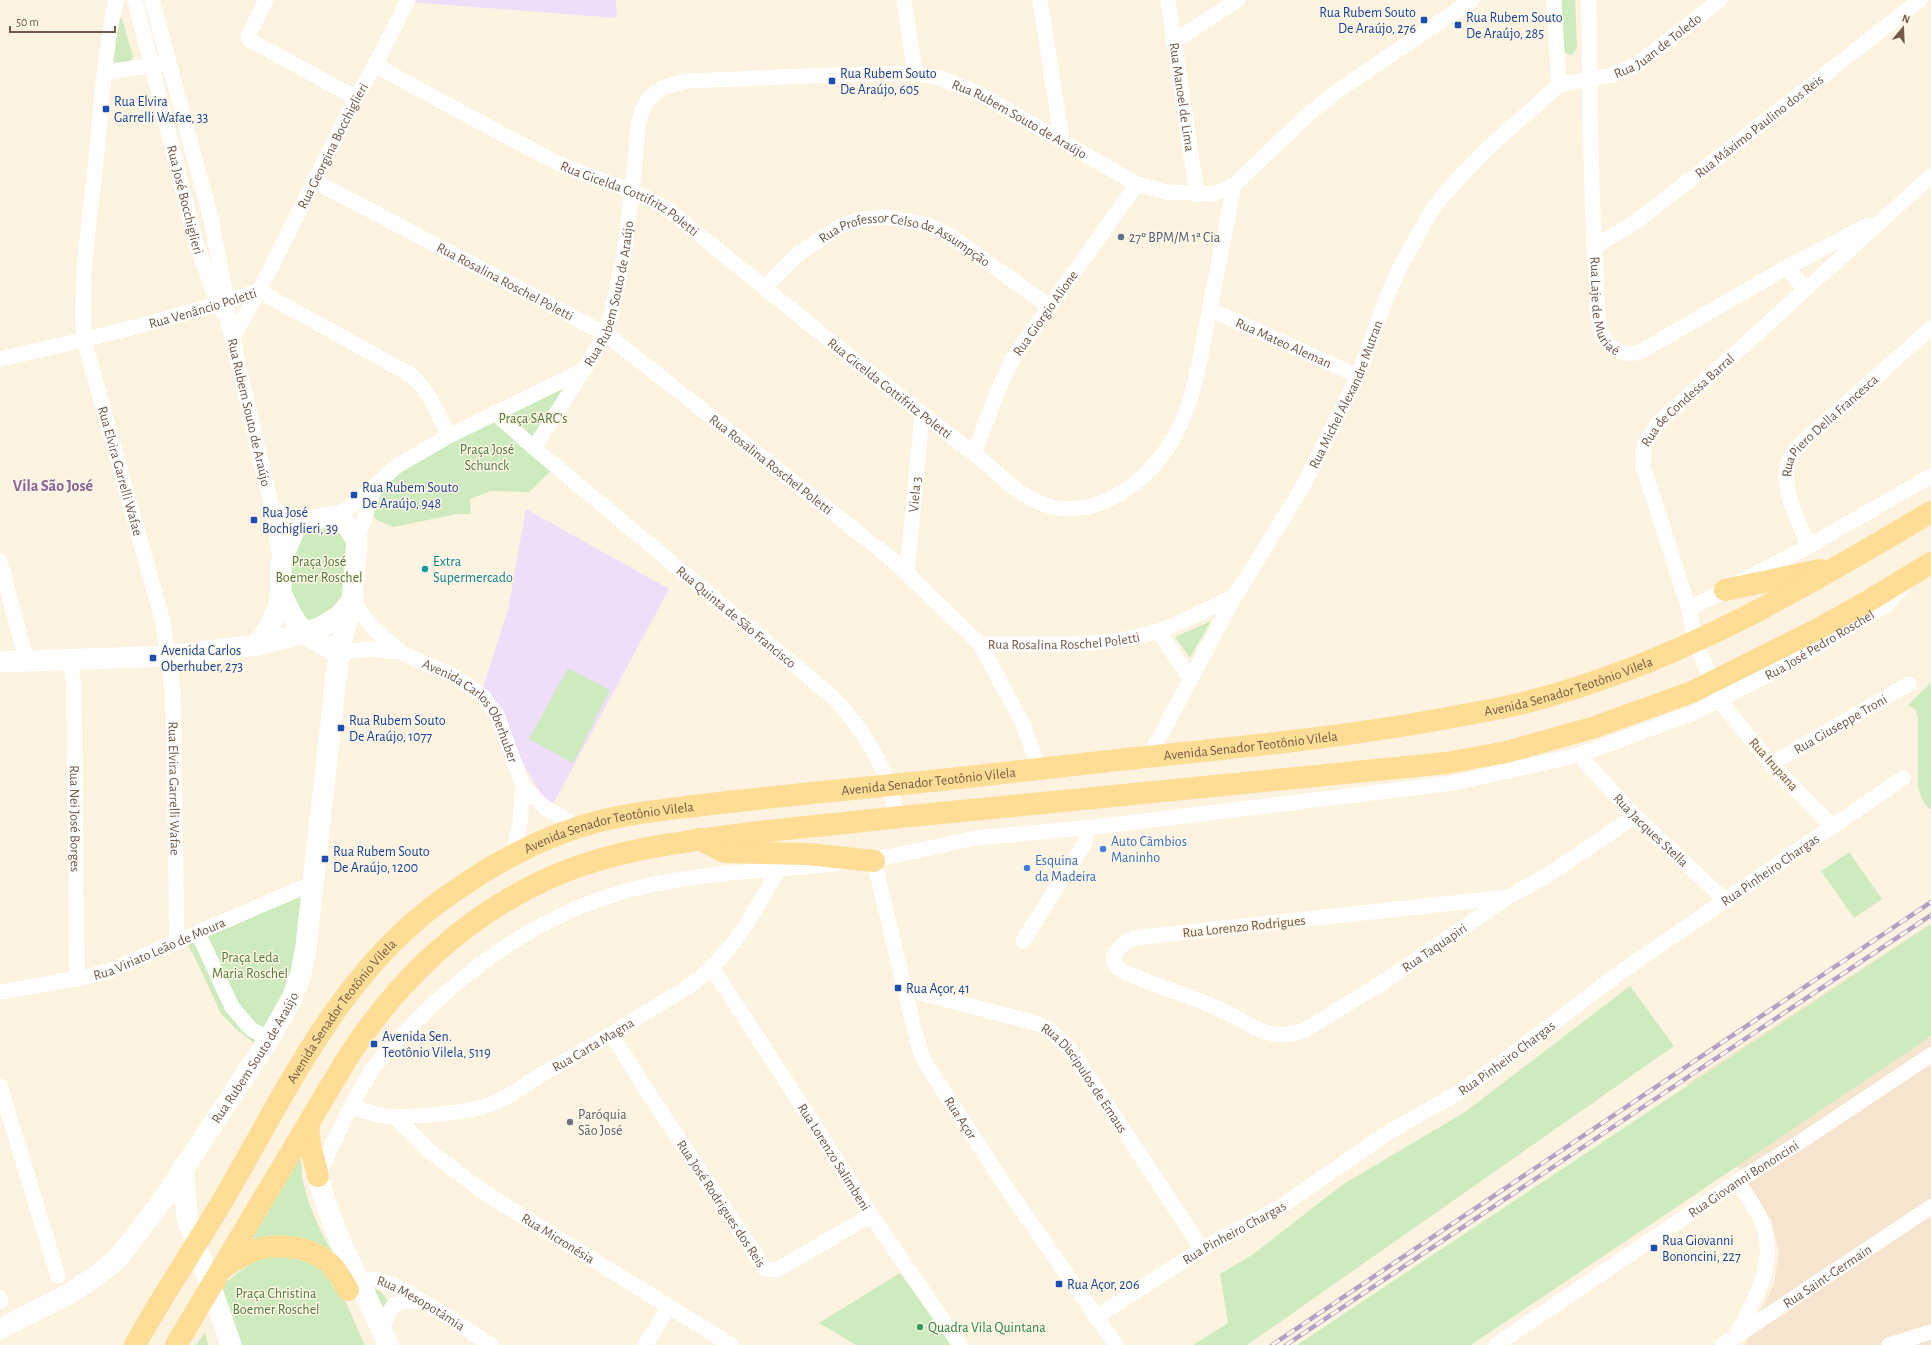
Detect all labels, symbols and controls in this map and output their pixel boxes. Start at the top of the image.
place label: Rua Rubem Souto De Araújo, 276 [1319,6,1416,36]
scale bar [10,8,115,34]
north arrow [1883,8,1923,48]
place label: Rua Rubem Souto De Araújo, 285 [1466,11,1563,41]
street label: Rua Juan de Toledo [1612,11,1704,81]
text: N [1901,13,1912,25]
marker: Rua Rubem Souto De Araújo, 276 [1419,15,1429,25]
text: 50 m [16,16,39,28]
marker: Rua Rubem Souto De Araújo, 285 [1453,20,1463,30]
street label: Rua Manoel de Lima [1166,42,1197,153]
place label: Rua Rubem Souto De Araújo, 605 [840,67,937,97]
street label: Rua Máximo Paulino dos Reis [1693,72,1826,181]
marker: Rua Rubem Souto De Araújo, 605 [827,76,837,86]
street label: Rua Rubem Souto de Araújo [950,77,1089,162]
street label: Rua Georgina Bocchiglieri [295,81,371,211]
place label: Rua Elvira Garrelli Wafae, 33 [114,95,209,125]
marker: Rua Elvira Garrelli Wafae, 33 [101,104,111,114]
street label: Rua José Bocchiglieri [164,144,205,257]
street label: Rua Gicelda Cottifritz Poletti [558,159,701,239]
street label: Rua Professor Celso de Assumpção [817,211,992,270]
street label: Rua Rubem Souto de Araújo [582,220,636,369]
place label: 27º BPM/M 1ª Cia [1129,231,1221,245]
marker: 27º BPM/M 1ª Cia [1116,232,1126,242]
street label: Rua Rosalina Roschel Poletti [434,241,576,324]
street label: Rua Laje de Muriaé [1587,256,1622,358]
street label: Rua Giorgio Alione [1011,268,1081,359]
street label: Rua Venâncio Poletti [147,286,259,331]
street label: Rua Mateo Aleman [1233,316,1333,371]
street label: Rua Michel Alexandre Mutran [1307,319,1386,471]
street label: Rua Gicelda Cottifritz Poletti [825,336,954,442]
street label: Rua Rubem Souto de Araújo [224,337,273,488]
street label: Rua de Condessa Barral [1639,352,1737,449]
street label: Rua Piero Della Francesca [1780,372,1881,477]
street label: Rua Elvira Garrelli Wafae [95,405,145,538]
park label: Praça SARC's [498,412,568,426]
street label: Rua Rosalina Roschel Poletti [706,412,835,518]
park label: Praça José Schunck [460,443,514,473]
street label: Viela 3 [907,476,924,513]
district label: Vila São José [13,478,94,494]
place label: Rua Rubem Souto De Araújo, 948 [362,481,459,511]
marker: Rua Rubem Souto De Araújo, 948 [349,490,359,500]
place label: Rua José Bochiglieri, 39 [262,506,338,536]
marker: Rua José Bochiglieri, 39 [249,515,259,525]
park label: Praça José Boemer Roschel [275,555,363,585]
place label: Extra Supermercado [433,555,513,585]
marker: Extra Supermercado [420,564,430,574]
street label: Rua Quinta de São Francisco [673,564,799,671]
street label: Rua José Pedro Roschel [1763,608,1877,683]
street label: Rua Rosalina Roschel Poletti [988,630,1141,652]
place label: Avenida Carlos Oberhuber, 273 [161,644,243,674]
marker: Avenida Carlos Oberhuber, 273 [148,653,158,663]
street label: Avenida Senador Teotônio Vilela [1483,655,1655,719]
street label: Avenida Carlos Oberhuber [420,657,520,765]
street label: Rua Giuseppe Troni [1792,692,1890,757]
place label: Rua Rubem Souto De Araújo, 1077 [349,714,446,744]
street label: Rua Elvira Garrelli Wafae [165,721,182,855]
marker: Rua Rubem Souto De Araújo, 1077 [336,723,346,733]
street label: Avenida Senador Teotônio Vilela [1163,729,1339,763]
street label: Rua Irupana [1746,736,1801,794]
street label: Rua Nei José Borges [67,765,82,872]
street label: Avenida Senador Teotônio Vilela [841,766,1017,798]
street label: Rua Jacques Stella [1610,791,1691,870]
street label: Avenida Senador Teotônio Vilela [522,800,695,856]
street label: Rua Pinheiro Chargas [1719,832,1822,909]
place label: Auto Câmbios Maninho [1111,835,1187,865]
marker: Auto Câmbios Maninho [1098,844,1108,854]
place label: Rua Rubem Souto De Araújo, 1200 [333,845,430,875]
marker: Rua Rubem Souto De Araújo, 1200 [320,854,330,864]
place label: Esquina da Madeira [1035,854,1097,884]
marker: Esquina da Madeira [1022,863,1032,873]
street label: Rua Lorenzo Rodrigues [1182,914,1306,940]
street label: Rua Viriato Leão de Moura [92,915,228,983]
street label: Rua Taquapiri [1400,921,1470,975]
street label: Avenida Senador Teotônio Vilela [285,937,400,1086]
park label: Praça Leda Maria Roschel [212,951,288,981]
place label: Rua Açor, 41 [906,982,970,996]
marker: Rua Açor, 41 [893,983,903,993]
street label: Rua Rubem Souto de Araújo [209,991,301,1126]
street label: Rua Carta Magna [550,1015,637,1075]
street label: Rua Pinheiro Chargas [1456,1019,1558,1098]
street label: Rua Discipulos de Emaus [1039,1021,1129,1136]
place label: Avenida Sen. Teotônio Vilela, 5119 [382,1030,491,1060]
marker: Avenida Sen. Teotônio Vilela, 5119 [369,1039,379,1049]
street label: Rua Açor [941,1094,979,1143]
street label: Rua Lorenzo Salimbeni [794,1101,872,1214]
place label: Paróquia São José [578,1108,627,1138]
marker: Paróquia São José [565,1117,575,1127]
street label: Rua José Rodrigues dos Reis [674,1138,768,1270]
street label: Rua Giovanni Bononcini [1686,1139,1801,1221]
street label: Rua Pinheiro Chargas [1180,1199,1289,1268]
street label: Rua Micronésia [519,1211,597,1267]
place label: Rua Giovanni Bononcini, 227 [1662,1234,1741,1264]
street label: Rua Saint-Germain [1781,1242,1874,1311]
marker: Rua Giovanni Bononcini, 227 [1649,1243,1659,1253]
street label: Rua Mesopotâmia [375,1274,468,1334]
place label: Rua Açor, 206 [1067,1278,1140,1292]
marker: Rua Açor, 206 [1054,1279,1064,1289]
park label: Praça Christina Boemer Roschel [232,1287,320,1317]
place label: Quadra Vila Quintana [928,1321,1046,1335]
marker: Quadra Vila Quintana [915,1322,925,1332]

